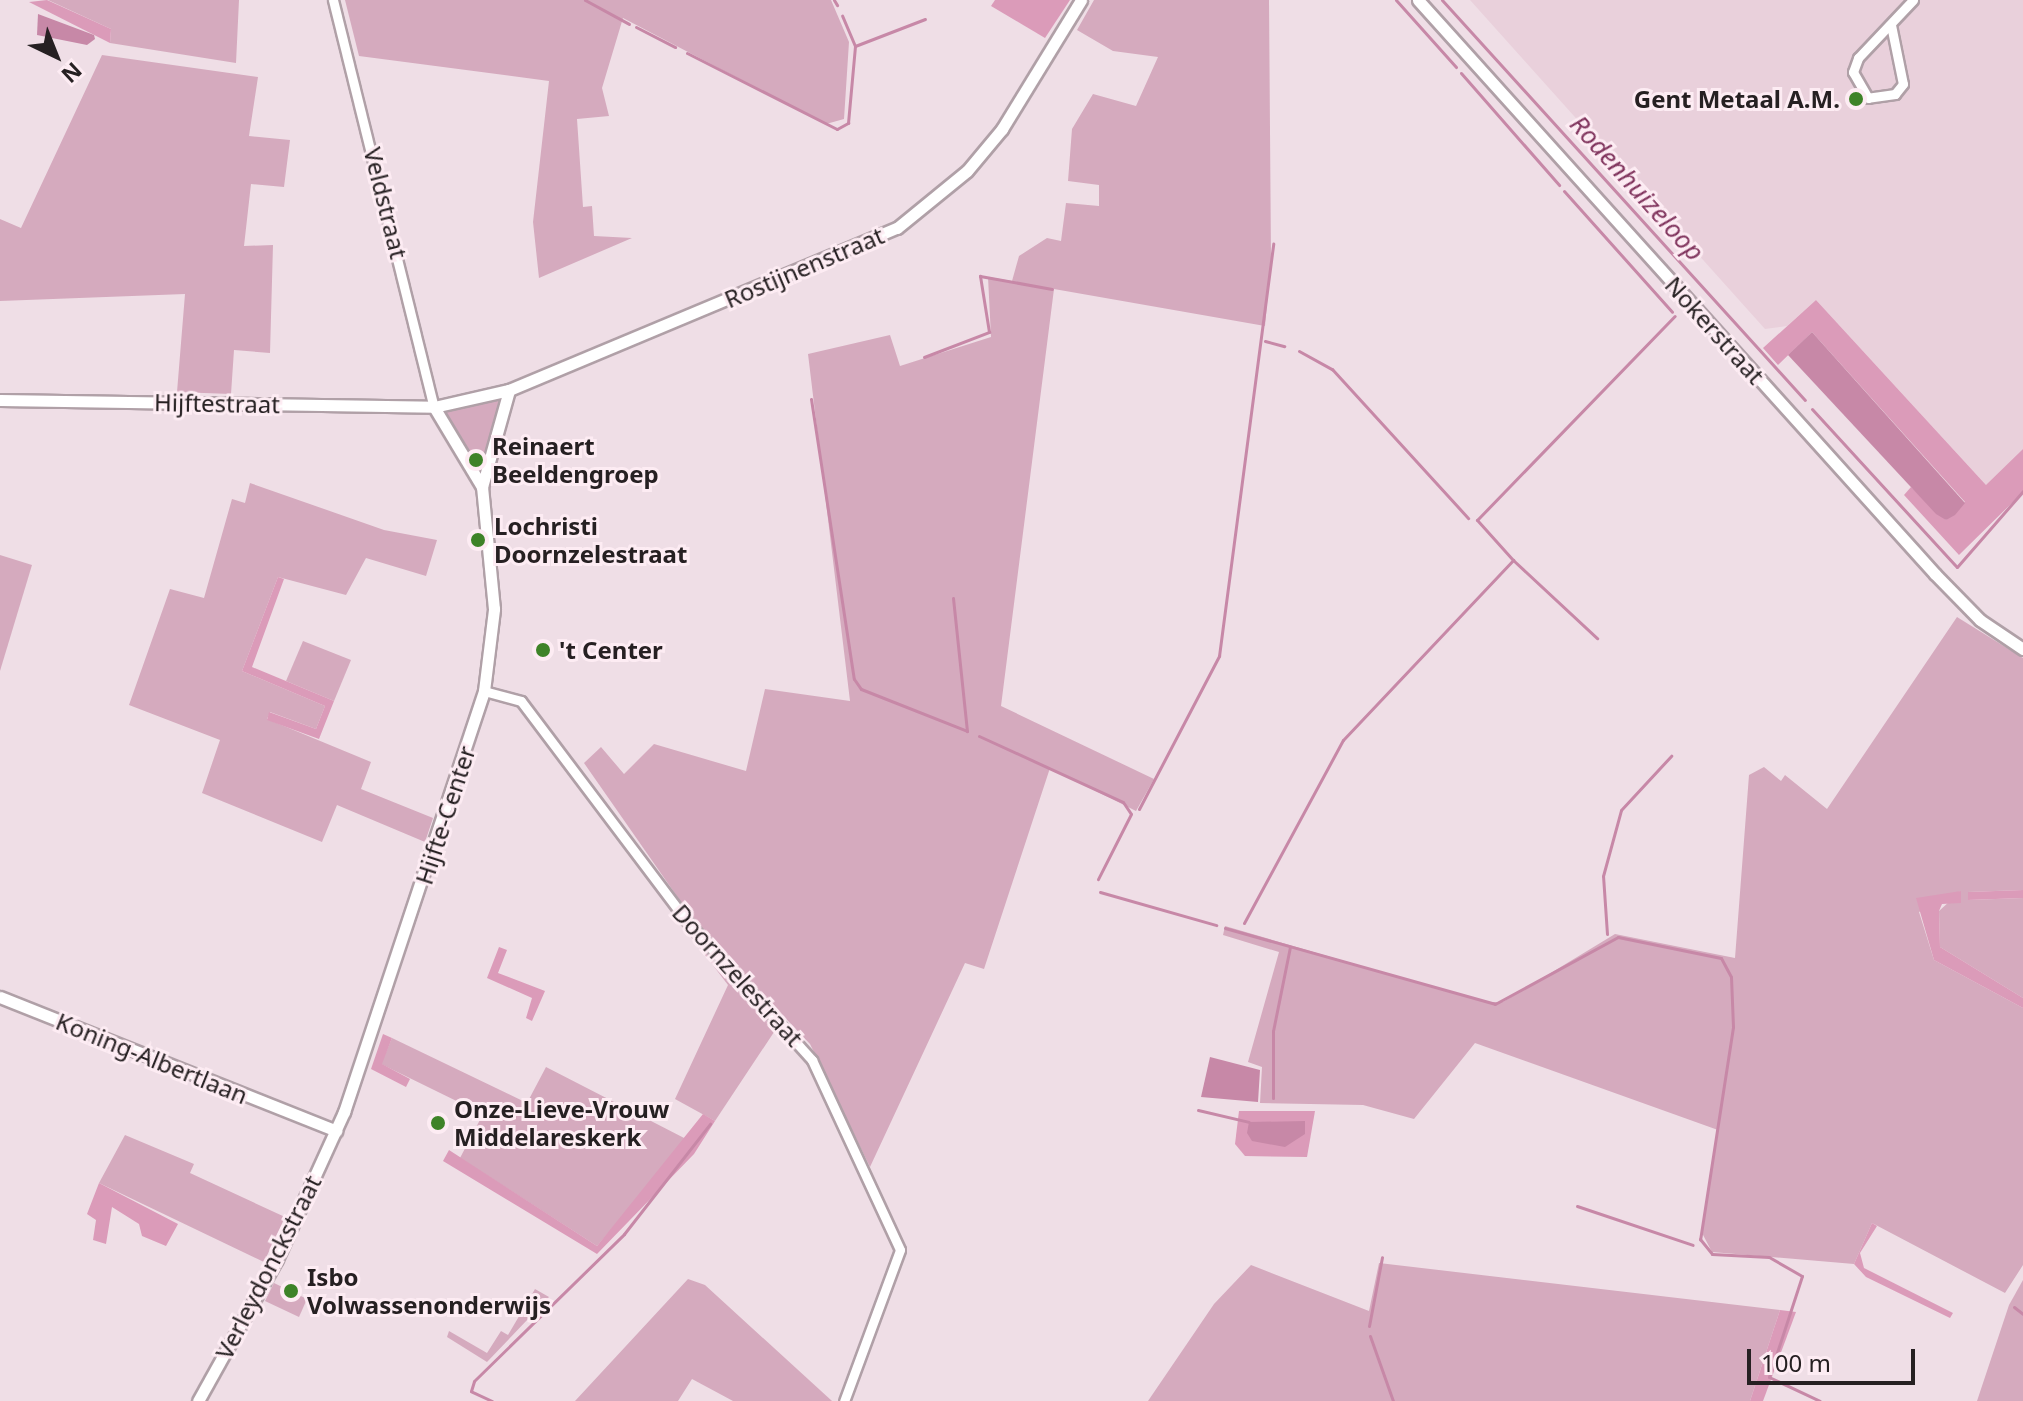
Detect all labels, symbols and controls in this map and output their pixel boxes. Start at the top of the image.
north arrow [16,16,96,96]
text: N [56,56,89,91]
place label: Gent Metaal A.M. [1634,85,1840,113]
marker: Gent Metaal A.M. [1847,90,1865,108]
water label: Rodenhuizeloop [1564,109,1710,267]
street label: Veldstraat [358,144,414,262]
street label: Rostijnenstraat [720,220,888,314]
street label: Nokerstraat [1659,270,1771,390]
street label: Hijftestraat [154,388,280,418]
place label: Reinaert Beeldengroep [492,432,659,488]
marker: Reinaert Beeldengroep [467,451,485,469]
place label: Lochristi Doornzelestraat [494,512,687,568]
marker: Lochristi Doornzelestraat [469,531,487,549]
place label: 't Center [559,636,663,664]
marker: 't Center [534,641,552,659]
street label: Hijfte-Center [409,742,481,888]
street label: Doornzelestraat [667,898,809,1052]
street label: Koning-Albertlaan [52,1006,252,1110]
place label: Onze-Lieve-Vrouw Middelareskerk [454,1095,669,1151]
marker: Onze-Lieve-Vrouw Middelareskerk [429,1114,447,1132]
street label: Verleydonckstraat [209,1170,327,1364]
place label: Isbo Volwassenonderwijs [307,1263,551,1319]
marker: Isbo Volwassenonderwijs [282,1282,300,1300]
scale bar [1751,1333,1919,1383]
text: 100 m [1761,1346,1831,1379]

